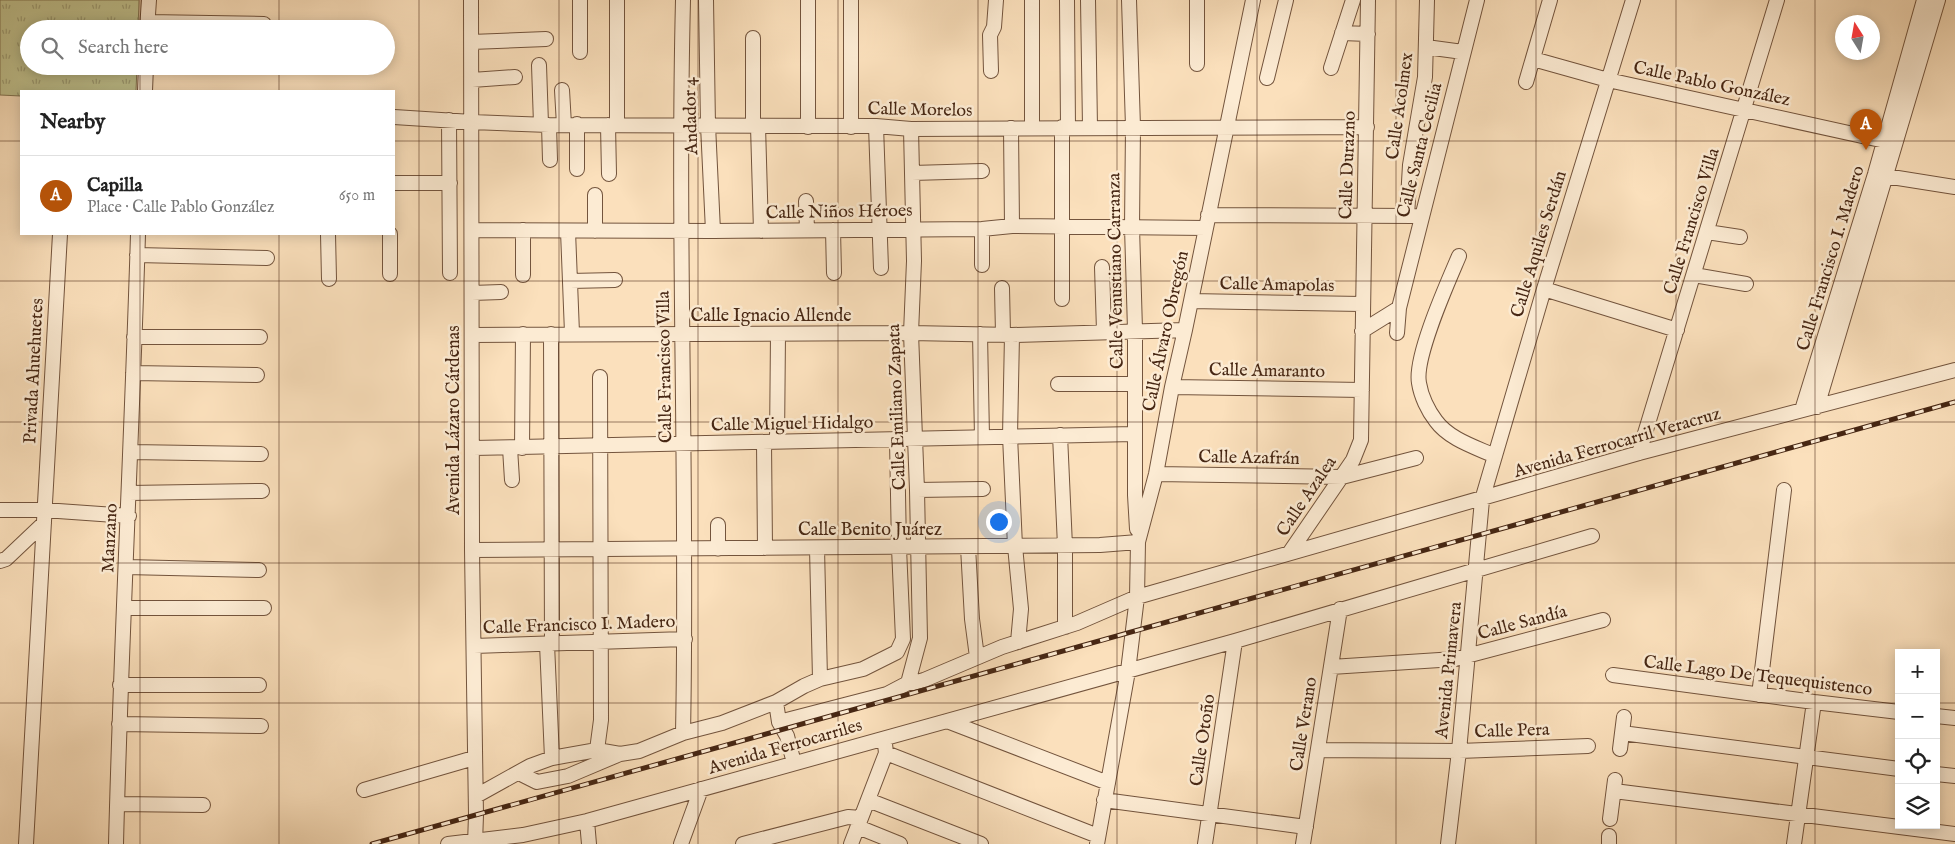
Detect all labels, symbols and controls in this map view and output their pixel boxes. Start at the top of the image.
north arrow [1835,15,1880,60]
search box [20,20,395,75]
icon: search [38,34,66,62]
text: Search here [78,36,169,60]
street label: Calle Acolmex [1382,51,1419,161]
street label: Calle Pablo González [1631,57,1792,112]
street label: Andador 4 [679,77,704,156]
street label: Calle Santa Cecilia [1393,80,1448,220]
street label: Calle Morelos [867,98,973,123]
text: Nearby [40,109,105,136]
pin: A [1850,109,1882,150]
street label: Calle Durazno [1335,110,1362,220]
street label: Calle Francisco Villa [1659,145,1726,298]
street label: Calle Francisco I. Madero [1792,163,1871,354]
street label: Calle Aquiles Serdán [1506,168,1573,321]
street label: Calle Venustiano Carranza [1103,172,1130,369]
text: Capilla [87,174,143,198]
text: A [51,186,61,206]
text: 650 m [339,186,375,206]
text: Place · Calle Pablo González [87,198,274,218]
street label: Calle Niños Héroes [765,200,913,225]
street label: Calle Álvaro Obregón [1136,248,1195,414]
street label: Calle Amapolas [1219,273,1335,298]
street label: Calle Francisco Villa [653,290,678,443]
street label: Privada Ahuehuetes [19,298,50,444]
street label: Calle Ignacio Allende [690,305,852,328]
street label: Calle Emiliano Zapata [883,323,912,491]
street label: Avenida Lázaro Cárdenas [443,325,466,516]
street label: Calle Amaranto [1209,359,1326,384]
street label: Avenida Ferrocarril Veracruz [1510,403,1723,484]
street label: Calle Miguel Hidalgo [711,412,874,437]
street label: Calle Azafrán [1198,446,1300,471]
street label: Calle Azalea [1272,452,1343,541]
street label: Manzano [97,502,124,573]
your location [986,509,1012,535]
street label: Calle Benito Juárez [798,519,942,542]
street label: Avenida Primavera [1431,600,1468,741]
street label: Calle Sandía [1475,600,1570,646]
street label: Calle Francisco I. Madero [482,611,676,640]
map controls [1895,649,1940,829]
button: + [1895,649,1940,694]
street label: Calle Lago De Tequequistenco [1642,651,1874,702]
street label: Calle Verano [1286,675,1323,773]
street label: Calle Otoño [1186,692,1221,788]
button: − [1895,694,1940,739]
street label: Avenida Ferrocarriles [705,714,865,781]
street label: Calle Pera [1474,719,1550,744]
button: locate [1895,739,1940,784]
button: layers [1895,784,1940,829]

